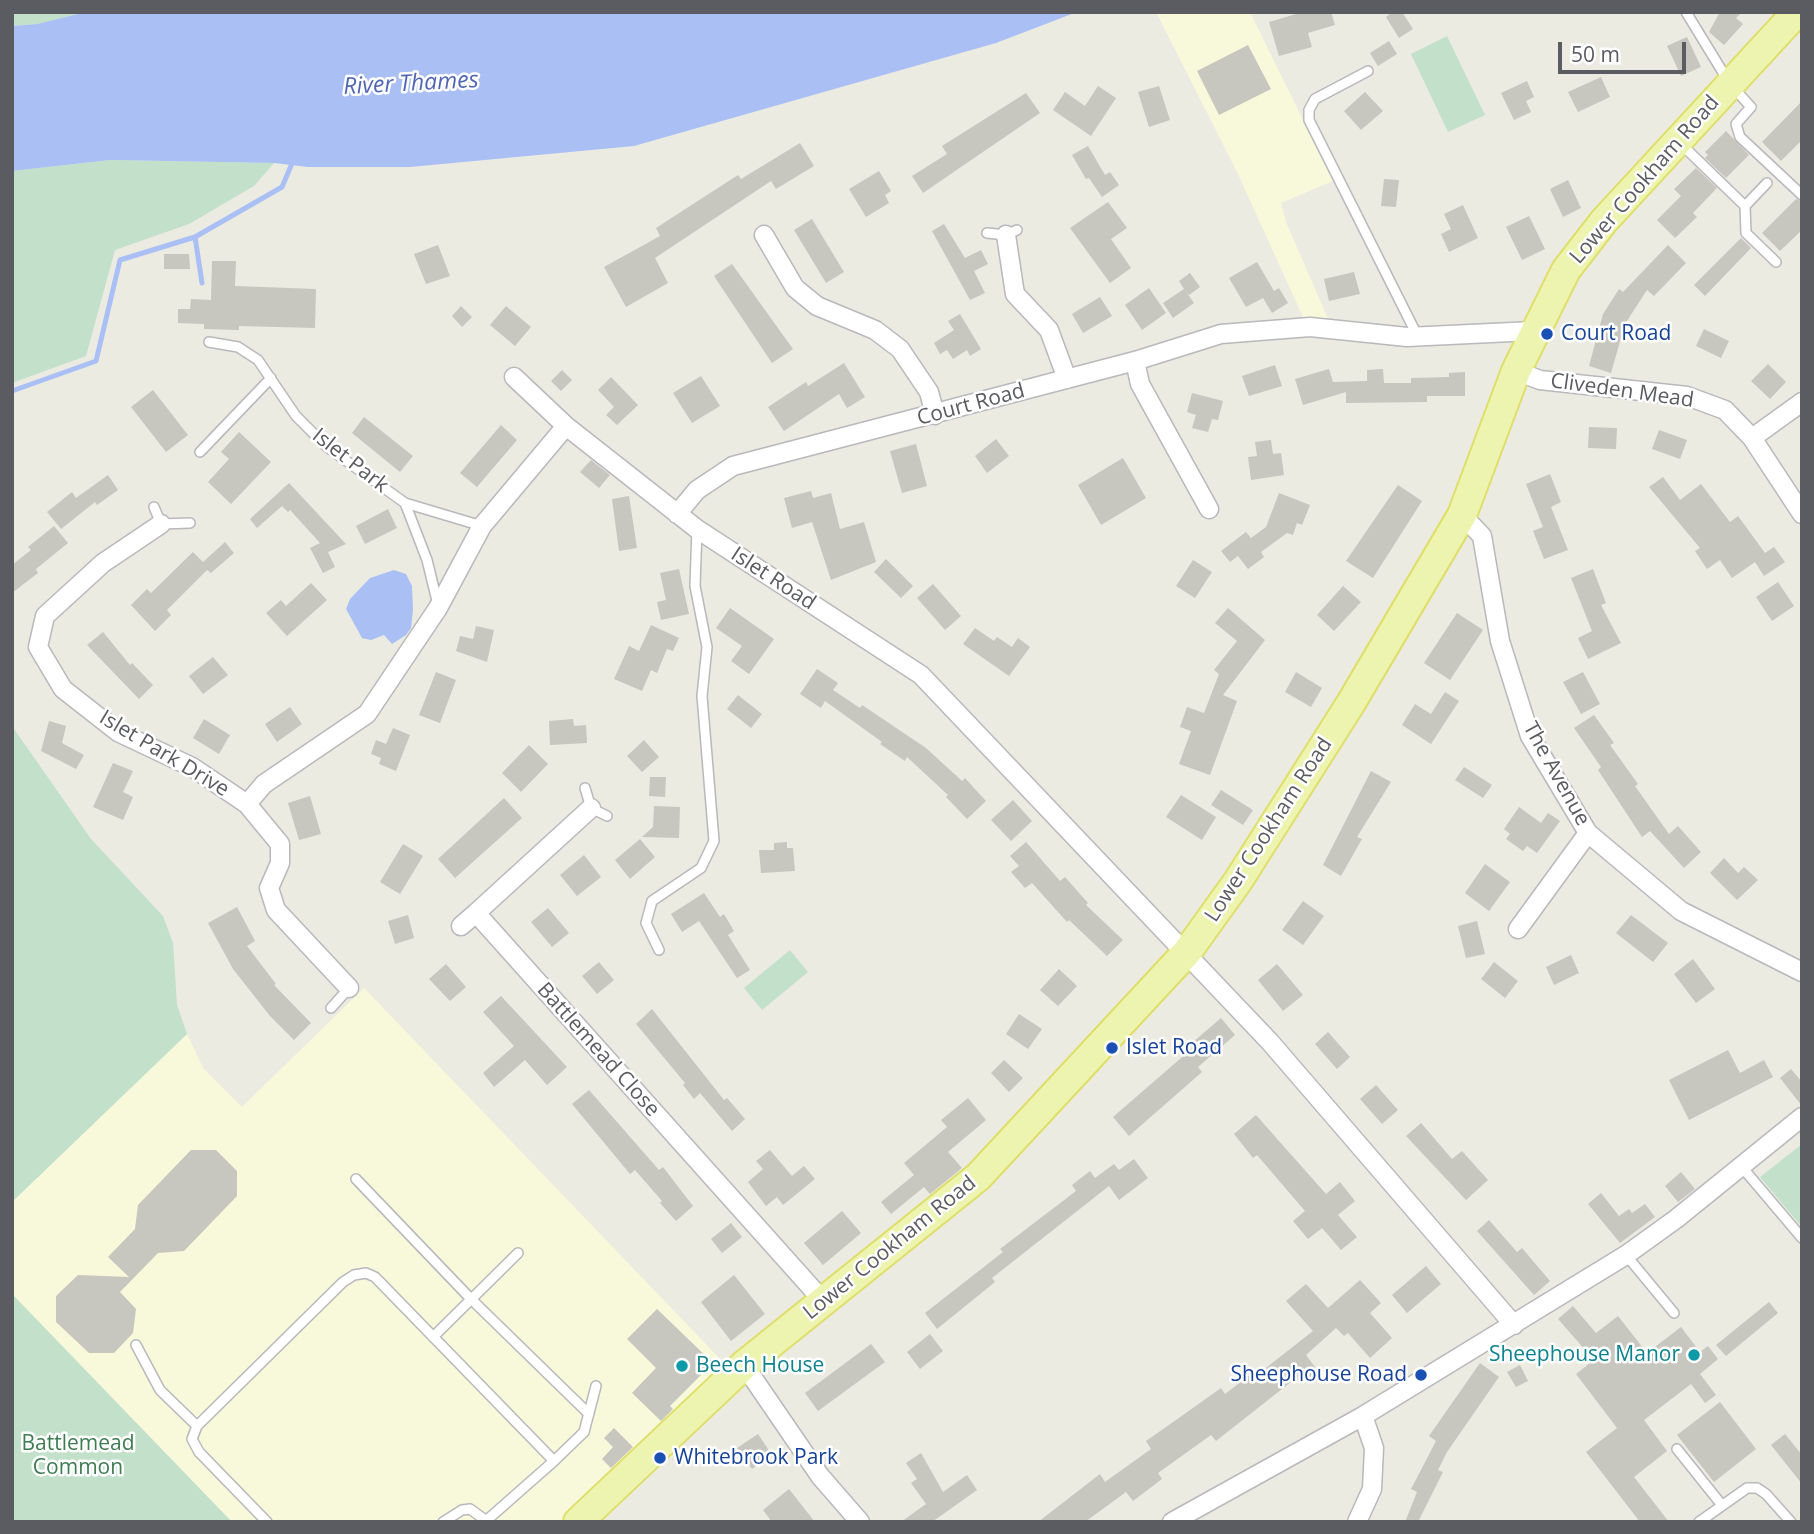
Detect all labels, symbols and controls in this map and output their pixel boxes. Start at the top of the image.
scale bar [1562,28,1690,72]
text: 50 m [1571,40,1620,68]
water label: River Thames [343,67,479,101]
street label: Lower Cookham Road [1565,91,1725,269]
place label: Court Road [1561,321,1671,347]
marker: Court Road [1539,326,1555,342]
street label: Cliveden Mead [1549,368,1695,414]
street label: Court Road [914,379,1028,431]
street label: Islet Park [307,423,393,499]
street label: Islet Road [726,542,820,616]
street label: Islet Park Drive [95,705,233,803]
street label: The Avenue [1517,718,1595,830]
street label: Lower Cookham Road [1200,733,1338,927]
street label: Battlemead Close [531,978,665,1122]
place label: Islet Road [1126,1035,1222,1061]
marker: Islet Road [1104,1040,1120,1056]
street label: Lower Cookham Road [799,1171,981,1325]
place label: Sheephouse Manor [1489,1342,1680,1368]
marker: Sheephouse Manor [1686,1347,1702,1363]
place label: Beech House [696,1353,824,1379]
marker: Beech House [674,1358,690,1374]
place label: Sheephouse Road [1230,1362,1407,1388]
marker: Sheephouse Road [1413,1367,1429,1383]
park label: Battlemead Common [21,1431,135,1481]
place label: Whitebrook Park [674,1445,838,1471]
marker: Whitebrook Park [652,1450,668,1466]

